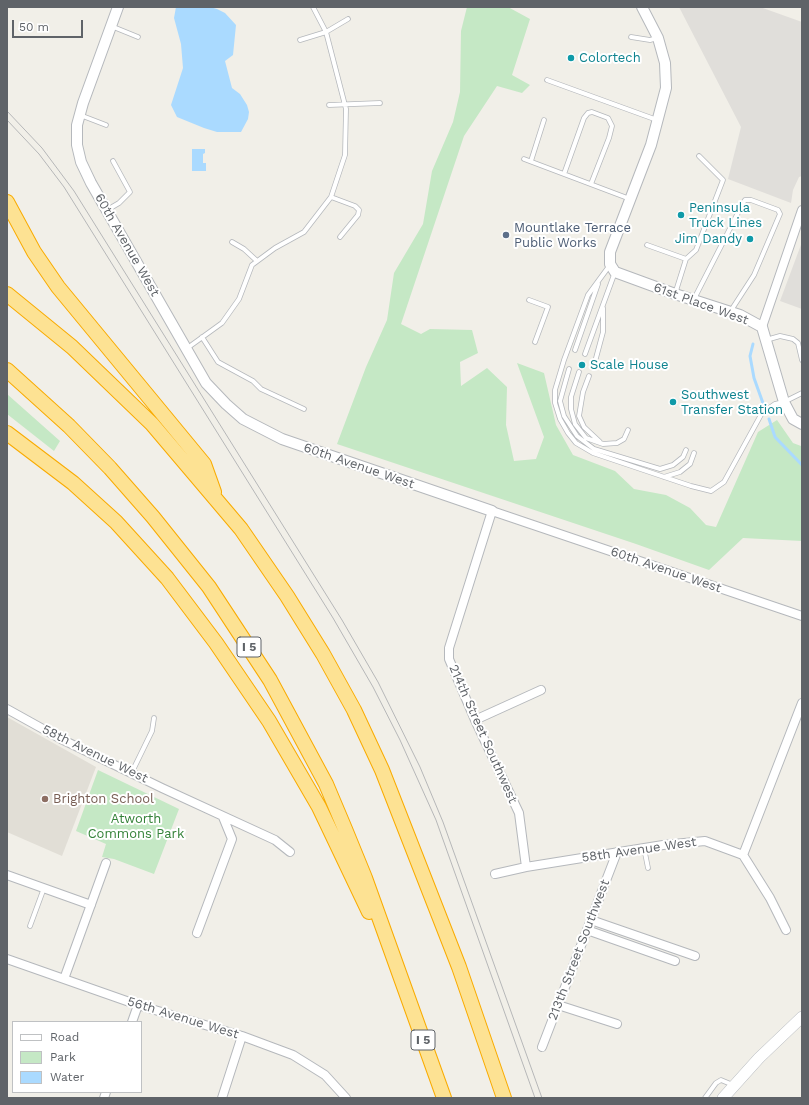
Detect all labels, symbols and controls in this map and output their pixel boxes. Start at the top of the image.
scale bar [14,12,85,38]
text: 50 m [19,20,49,34]
place label: Colortech [579,50,641,66]
marker: Colortech [566,53,576,63]
street label: 60th Avenue West [91,191,163,299]
place label: Peninsula Truck Lines [689,200,762,231]
marker: Peninsula Truck Lines [676,210,686,220]
place label: Mountlake Terrace Public Works [514,220,631,251]
marker: Mountlake Terrace Public Works [501,230,511,240]
place label: Jim Dandy [675,231,742,247]
marker: Jim Dandy [745,234,755,244]
street label: 61st Place West [651,280,751,328]
place label: Scale House [590,357,668,373]
marker: Scale House [577,360,587,370]
place label: Southwest Transfer Station [681,387,783,418]
marker: Southwest Transfer Station [668,397,678,407]
street label: 60th Avenue West [302,440,416,492]
street label: 60th Avenue West [609,544,723,596]
road number: I 5 [237,637,261,657]
street label: 214th Street Southwest [445,662,521,806]
street label: 58th Avenue West [40,722,150,786]
place label: Brighton School [53,791,154,807]
marker: Brighton School [40,794,50,804]
park label: Atworth Commons Park [88,811,184,842]
street label: 58th Avenue West [581,834,697,866]
street label: 213th Street Southwest [545,877,613,1023]
street label: 56th Avenue West [125,994,241,1042]
legend [12,1021,142,1093]
text: Road [50,1030,79,1044]
road number: I 5 [411,1030,435,1050]
text: Park [50,1050,76,1064]
text: Water [50,1070,84,1084]

